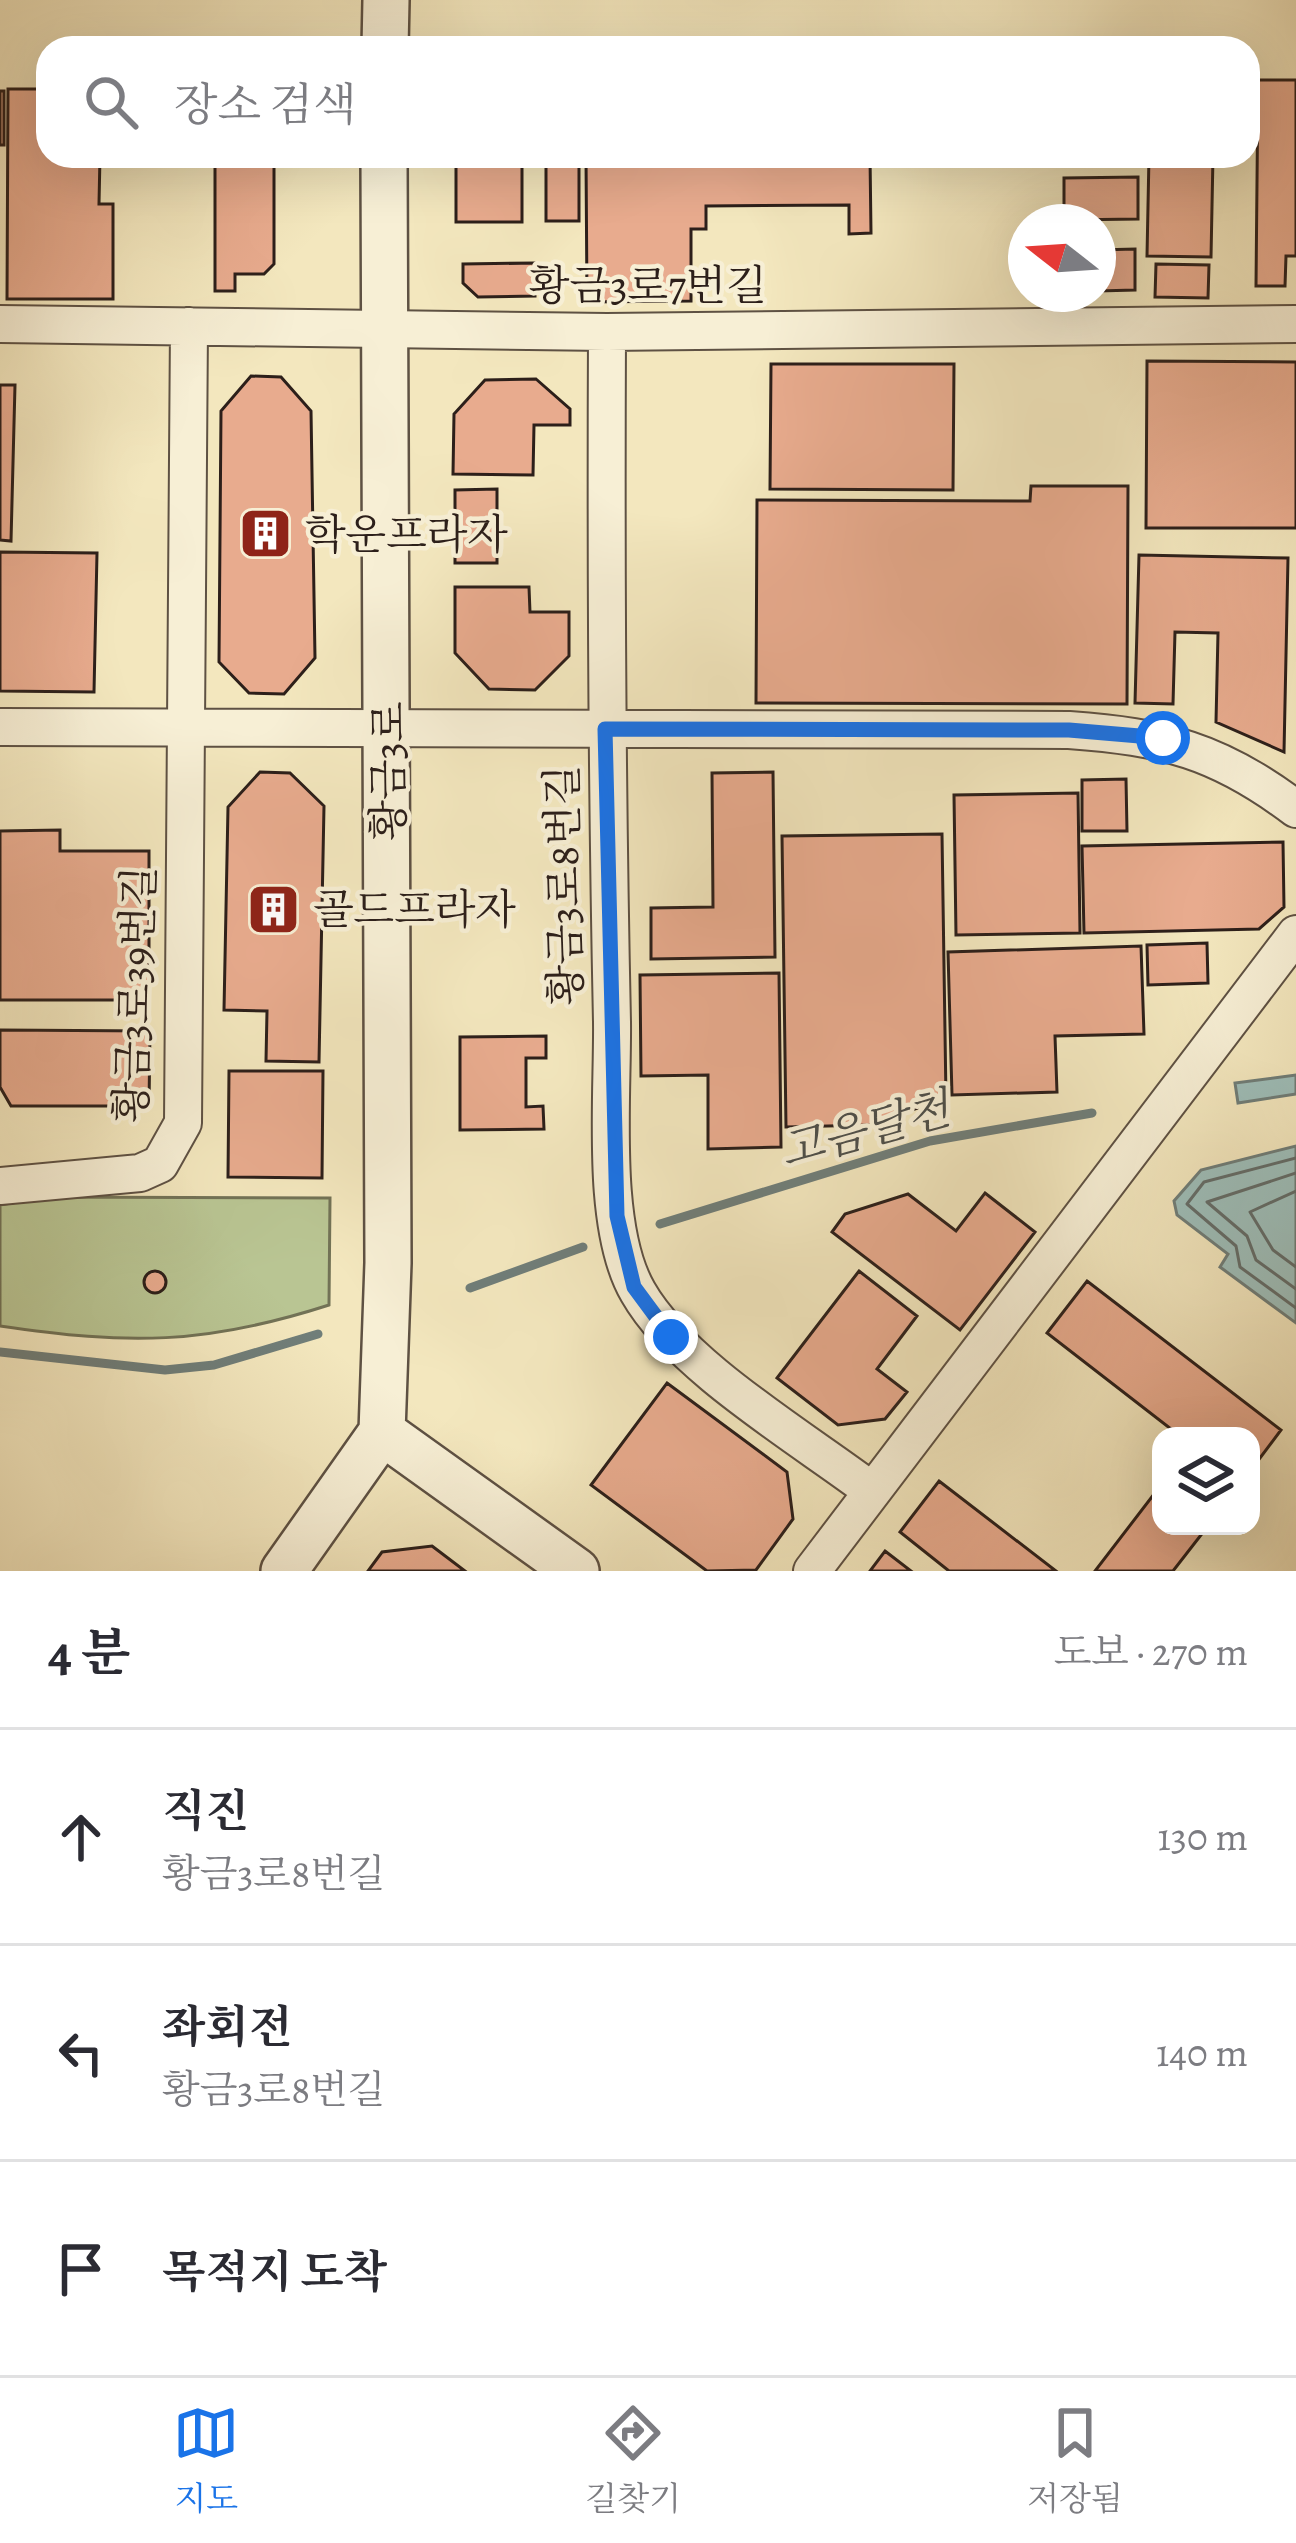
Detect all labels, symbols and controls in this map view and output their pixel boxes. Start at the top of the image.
search box [36,36,1260,168]
icon: search [78,69,144,135]
text: 장소 검색 [174,74,357,136]
north arrow [1008,204,1116,312]
street label: 황금3로7번길 [529,257,767,314]
building icon: 학운프라자 [238,506,294,562]
place label: 학운프라자 [305,506,508,563]
street label: 황금3로 [360,701,417,841]
route start [1136,711,1190,765]
street label: 황금3로8번길 [533,764,595,1006]
street label: 황금3로39번길 [102,865,168,1123]
building icon: 골드프라자 [246,881,302,937]
place label: 골드프라자 [313,881,516,938]
water label: 고음달천 [773,1077,960,1182]
route end [644,1310,698,1364]
map controls [1152,1427,1260,1535]
button: layers [1152,1427,1260,1535]
text: 4 분 [48,1618,130,1688]
text: 도보 · 270 m [1054,1625,1248,1678]
text: 직진 [162,1780,249,1842]
icon: ahead [48,1804,114,1870]
text: 130 m [1157,1810,1248,1863]
text: 황금3로8번길 [162,1847,386,1900]
text: 좌회전 [162,1996,292,2058]
icon: left [48,2020,114,2086]
text: 140 m [1156,2026,1248,2079]
text: 황금3로8번길 [162,2063,386,2116]
icon: arrive [48,2236,114,2302]
text: 목적지 도착 [162,2241,387,2303]
tab: 지도 [173,2400,239,2521]
tab: 길찾기 [585,2400,681,2521]
tab: 저장됨 [1027,2400,1123,2521]

